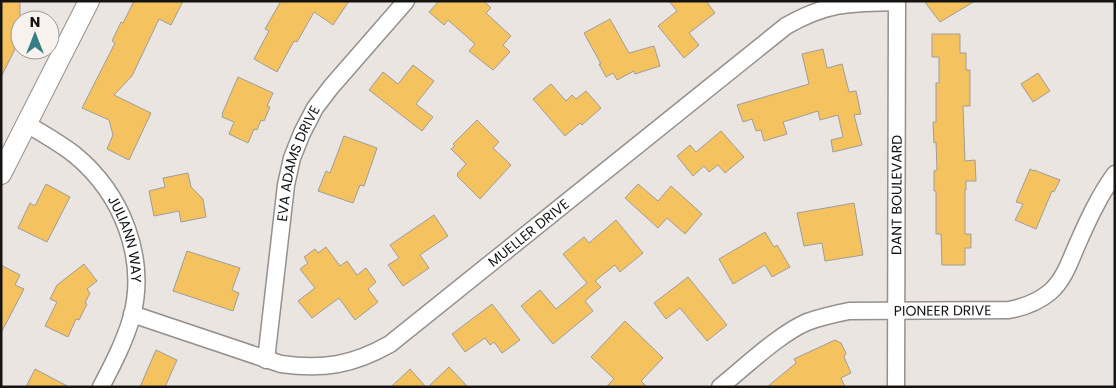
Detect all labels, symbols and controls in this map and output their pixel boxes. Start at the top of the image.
north arrow [10,10,60,60]
text: N [30,12,40,32]
street label: EVA ADAMS DRIVE [272,102,325,223]
street label: DANT BOULEVARD [886,135,907,255]
street label: JULIANN WAY [103,192,146,283]
street label: MUELLER DRIVE [484,194,573,272]
street label: PIONEER DRIVE [894,300,991,321]

